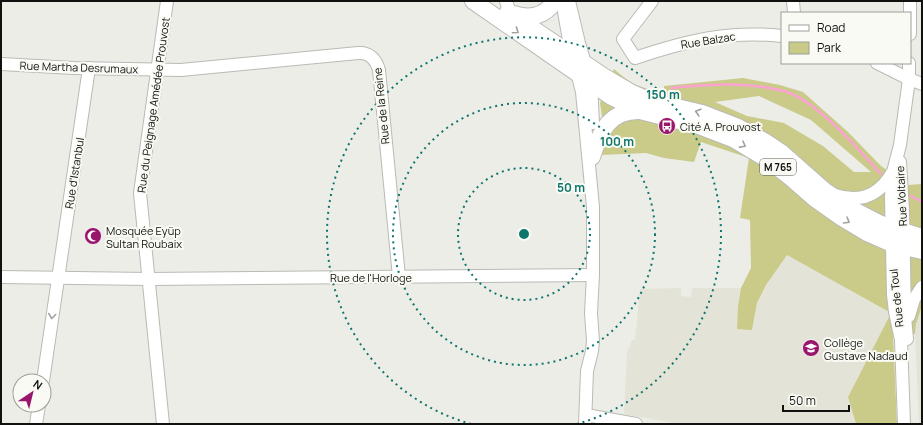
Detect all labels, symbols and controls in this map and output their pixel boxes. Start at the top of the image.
legend [781,12,911,64]
street label: Rue du Peignage Amédée Prouvost [133,16,173,194]
text: Road [817,19,845,36]
one-way arrow [512,26,519,33]
street label: Rue Balzac [680,28,736,52]
text: Park [817,39,842,56]
street label: Rue Martha Desrumaux [20,57,139,77]
street label: Rue de la Reine [369,66,392,145]
text: 150 m [646,86,680,103]
one-way arrow [695,108,702,117]
bus stop icon: Cité A. Prouvost [657,116,677,136]
place label: Cité A. Prouvost [680,119,761,134]
text: 100 m [600,133,634,150]
street label: Rue d'Istanbul [61,136,87,210]
one-way arrow [739,140,746,147]
road number: M 765 [760,159,796,175]
street label: Rue Voltaire [892,165,910,227]
text: 50 m [557,179,585,196]
one-way arrow [843,217,850,224]
place label: Mosquée Eyüp Sultan Roubaix [106,223,182,251]
mosque icon: Mosquée Eyüp Sultan Roubaix [83,226,103,246]
centre of rings [517,227,531,241]
street label: Rue de Toul [885,268,907,328]
street label: Rue de l'Horloge [330,270,412,285]
one-way arrow [48,313,57,319]
place label: Collège Gustave Nadaud [824,335,908,363]
school or university icon: Collège Gustave Nadaud [801,338,821,358]
north arrow [12,373,52,413]
text: N [30,376,46,393]
scale bar [783,387,849,413]
text: 50 m [789,392,816,409]

